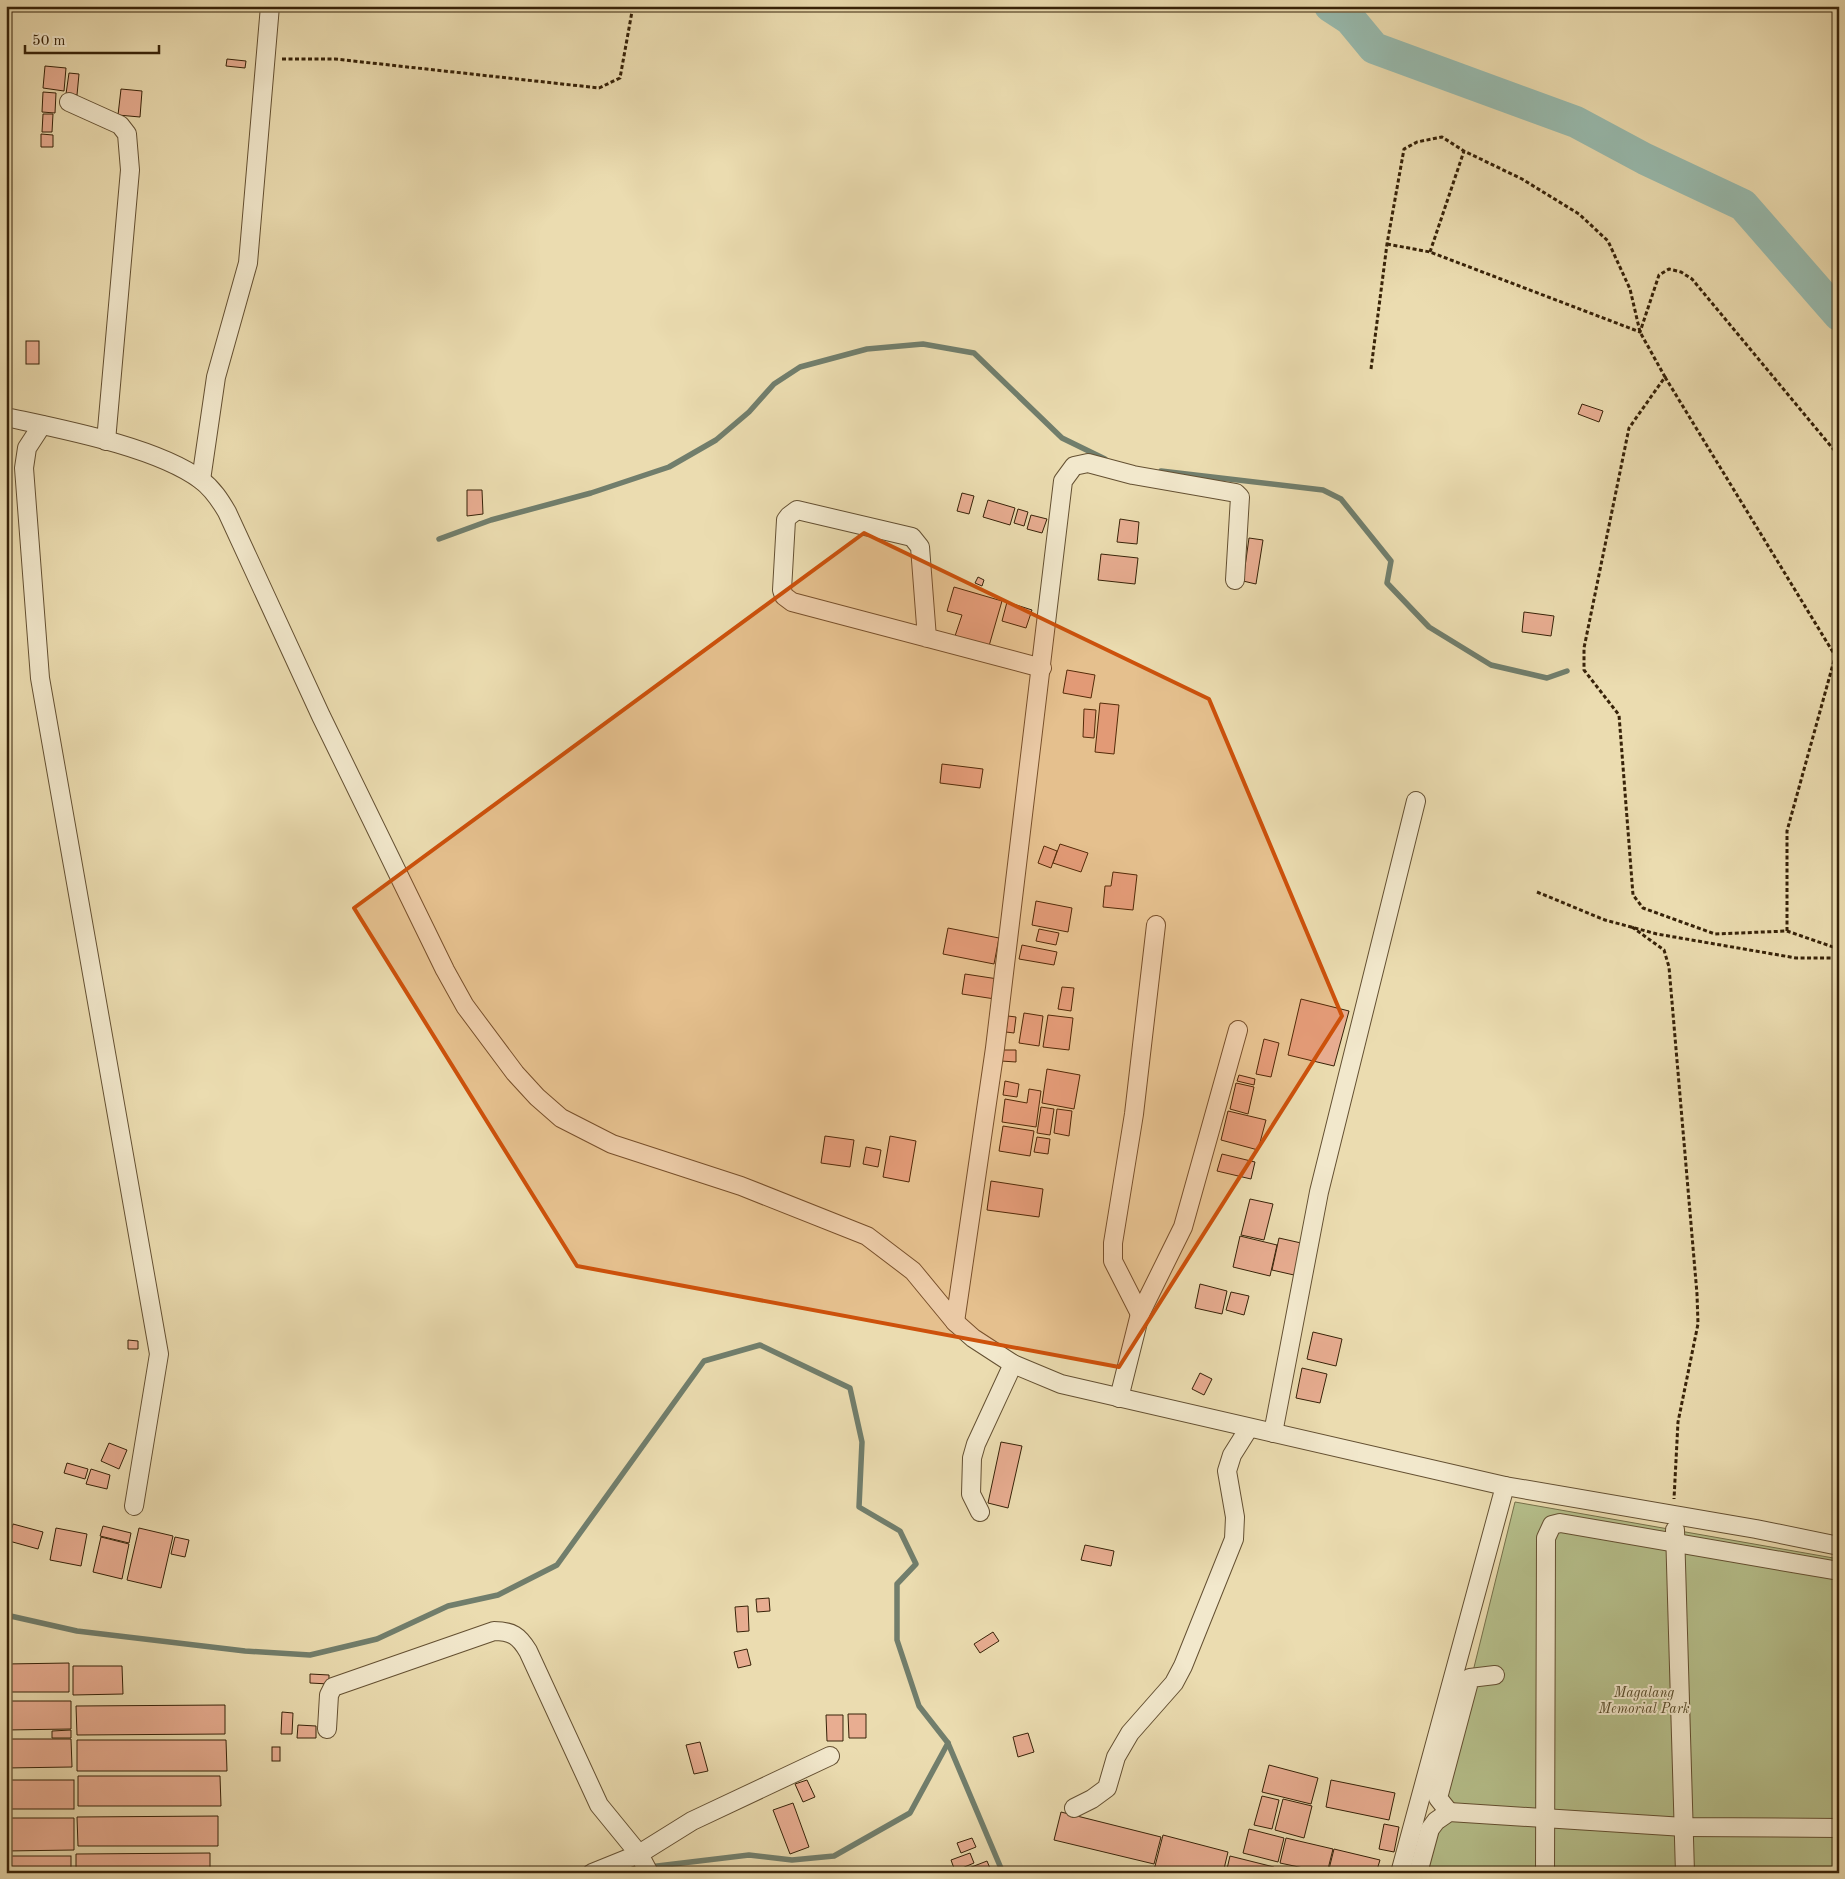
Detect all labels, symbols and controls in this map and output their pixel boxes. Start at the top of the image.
scale bar [25,22,159,54]
text: 50 m [32,34,66,49]
park label: Magalang Memorial Park [1597,1686,1690,1716]

